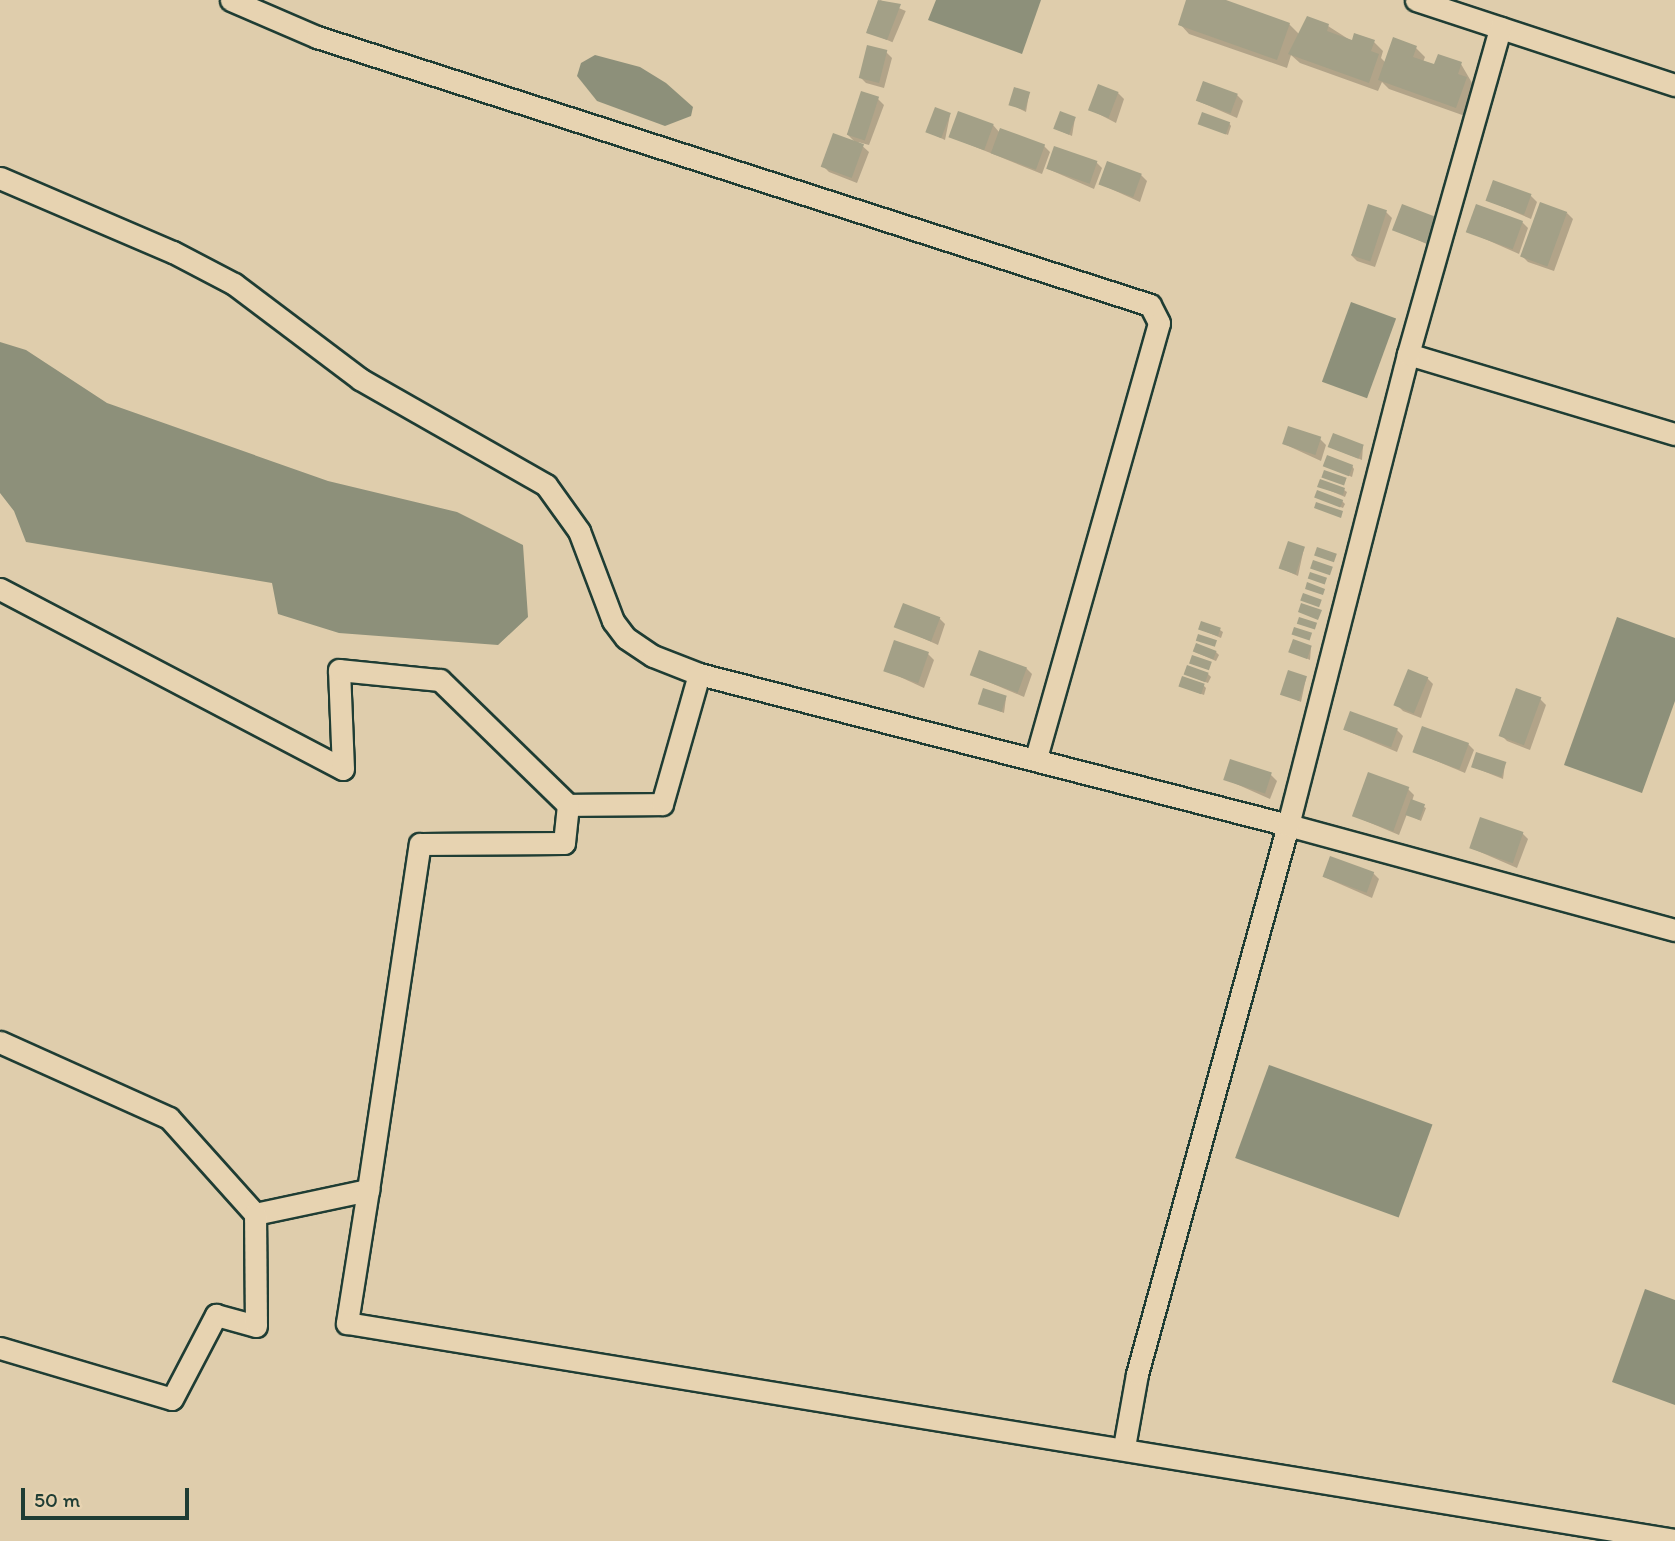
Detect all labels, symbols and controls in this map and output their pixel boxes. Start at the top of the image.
scale bar [24,1474,192,1518]
text: 50 m [34,1487,80,1512]

